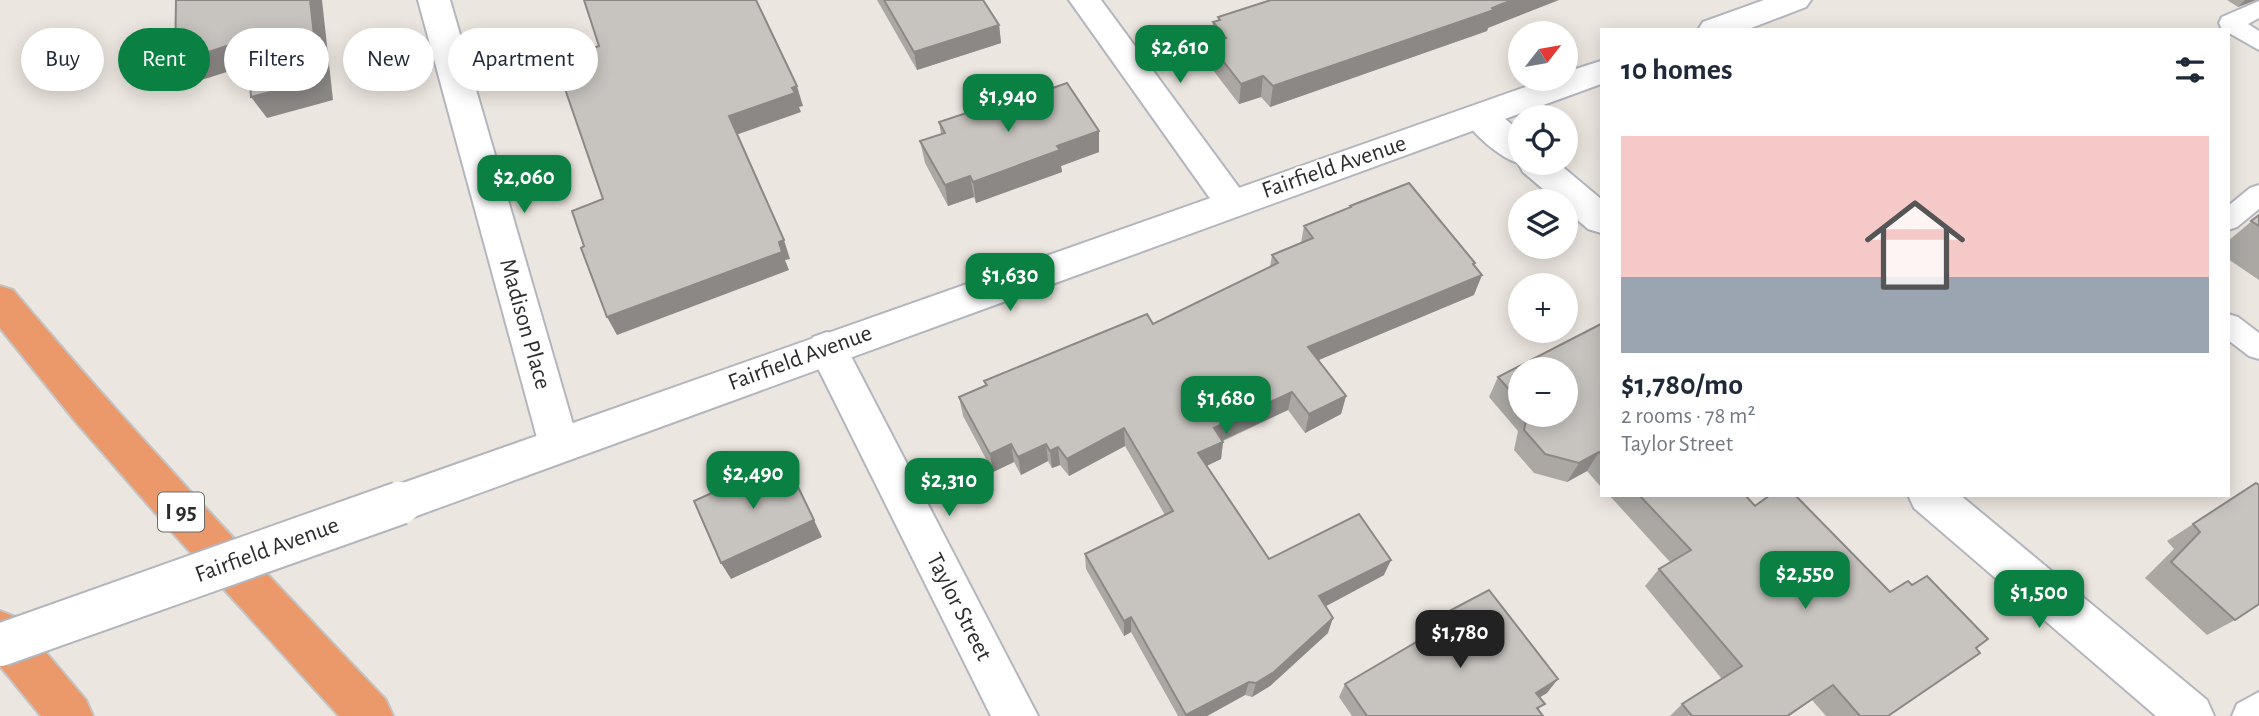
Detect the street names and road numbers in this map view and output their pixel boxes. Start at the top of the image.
street label: Fairfield Avenue [1259,131,1409,203]
street label: Madison Place [495,256,555,392]
street label: Fairfield Avenue [725,321,875,395]
road number: I 95 [158,492,204,532]
street label: Fairfield Avenue [192,513,342,587]
street label: Taylor Street [922,549,996,665]

